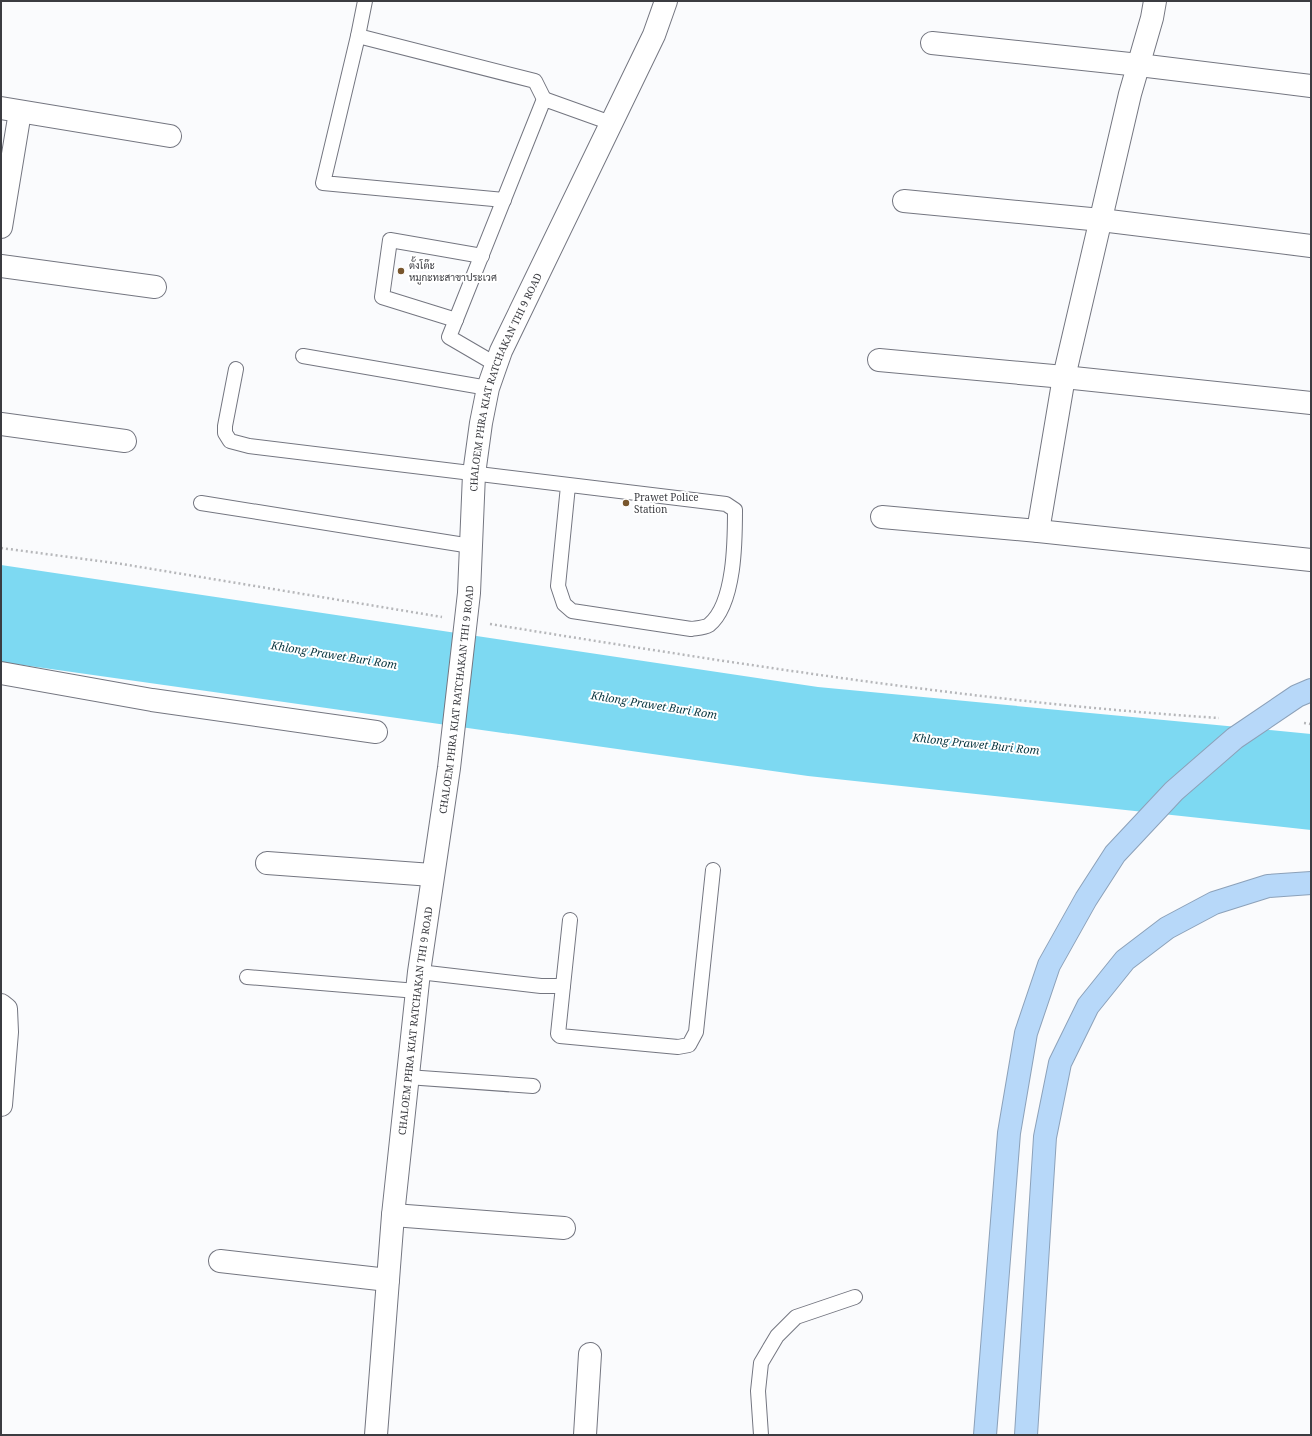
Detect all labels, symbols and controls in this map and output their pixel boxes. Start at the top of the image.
place label: ตั้งโต๊ะ หมูกะทะสาขาประเวศ [409,256,497,285]
marker: ตั้งโต๊ะ หมูกะทะสาขาประเวศ [396,266,406,276]
street label: CHALOEM PHRA KIAT RATCHAKAN THI 9 ROAD [466,270,545,492]
place label: Prawet Police Station [634,490,699,516]
marker: Prawet Police Station [621,498,631,508]
street label: CHALOEM PHRA KIAT RATCHAKAN THI 9 ROAD [435,585,476,815]
water label: Khlong Prawet Buri Rom [269,637,398,672]
water label: Khlong Prawet Buri Rom [589,687,718,722]
water label: Khlong Prawet Buri Rom [911,729,1040,758]
street label: CHALOEM PHRA KIAT RATCHAKAN THI 9 ROAD [395,906,436,1136]

